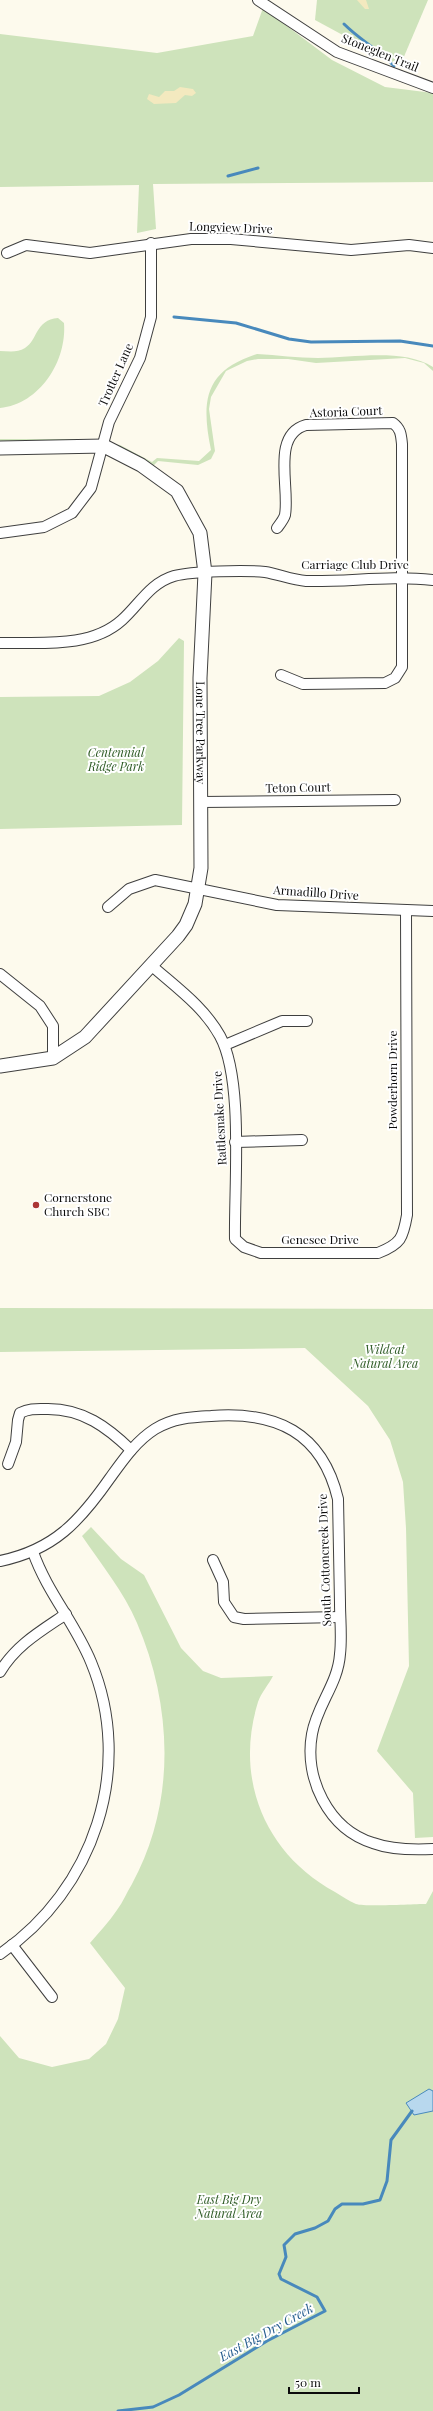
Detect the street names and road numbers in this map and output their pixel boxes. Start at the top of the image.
street label: Stoneglen Trail [339,29,422,75]
street label: Longview Drive [189,218,273,236]
street label: Trotter Lane [94,340,136,409]
street label: Astoria Court [308,402,383,420]
street label: Carriage Club Drive [301,556,409,572]
street label: Lone Tree Parkway [193,681,210,784]
street label: Teton Court [265,778,332,796]
street label: Armadillo Drive [272,881,359,903]
street label: Powderhorn Drive [384,1030,400,1130]
street label: Rattlesnake Drive [209,1071,229,1166]
street label: Genesee Drive [281,1231,359,1247]
street label: South Cottoncreek Drive [314,1493,334,1627]

